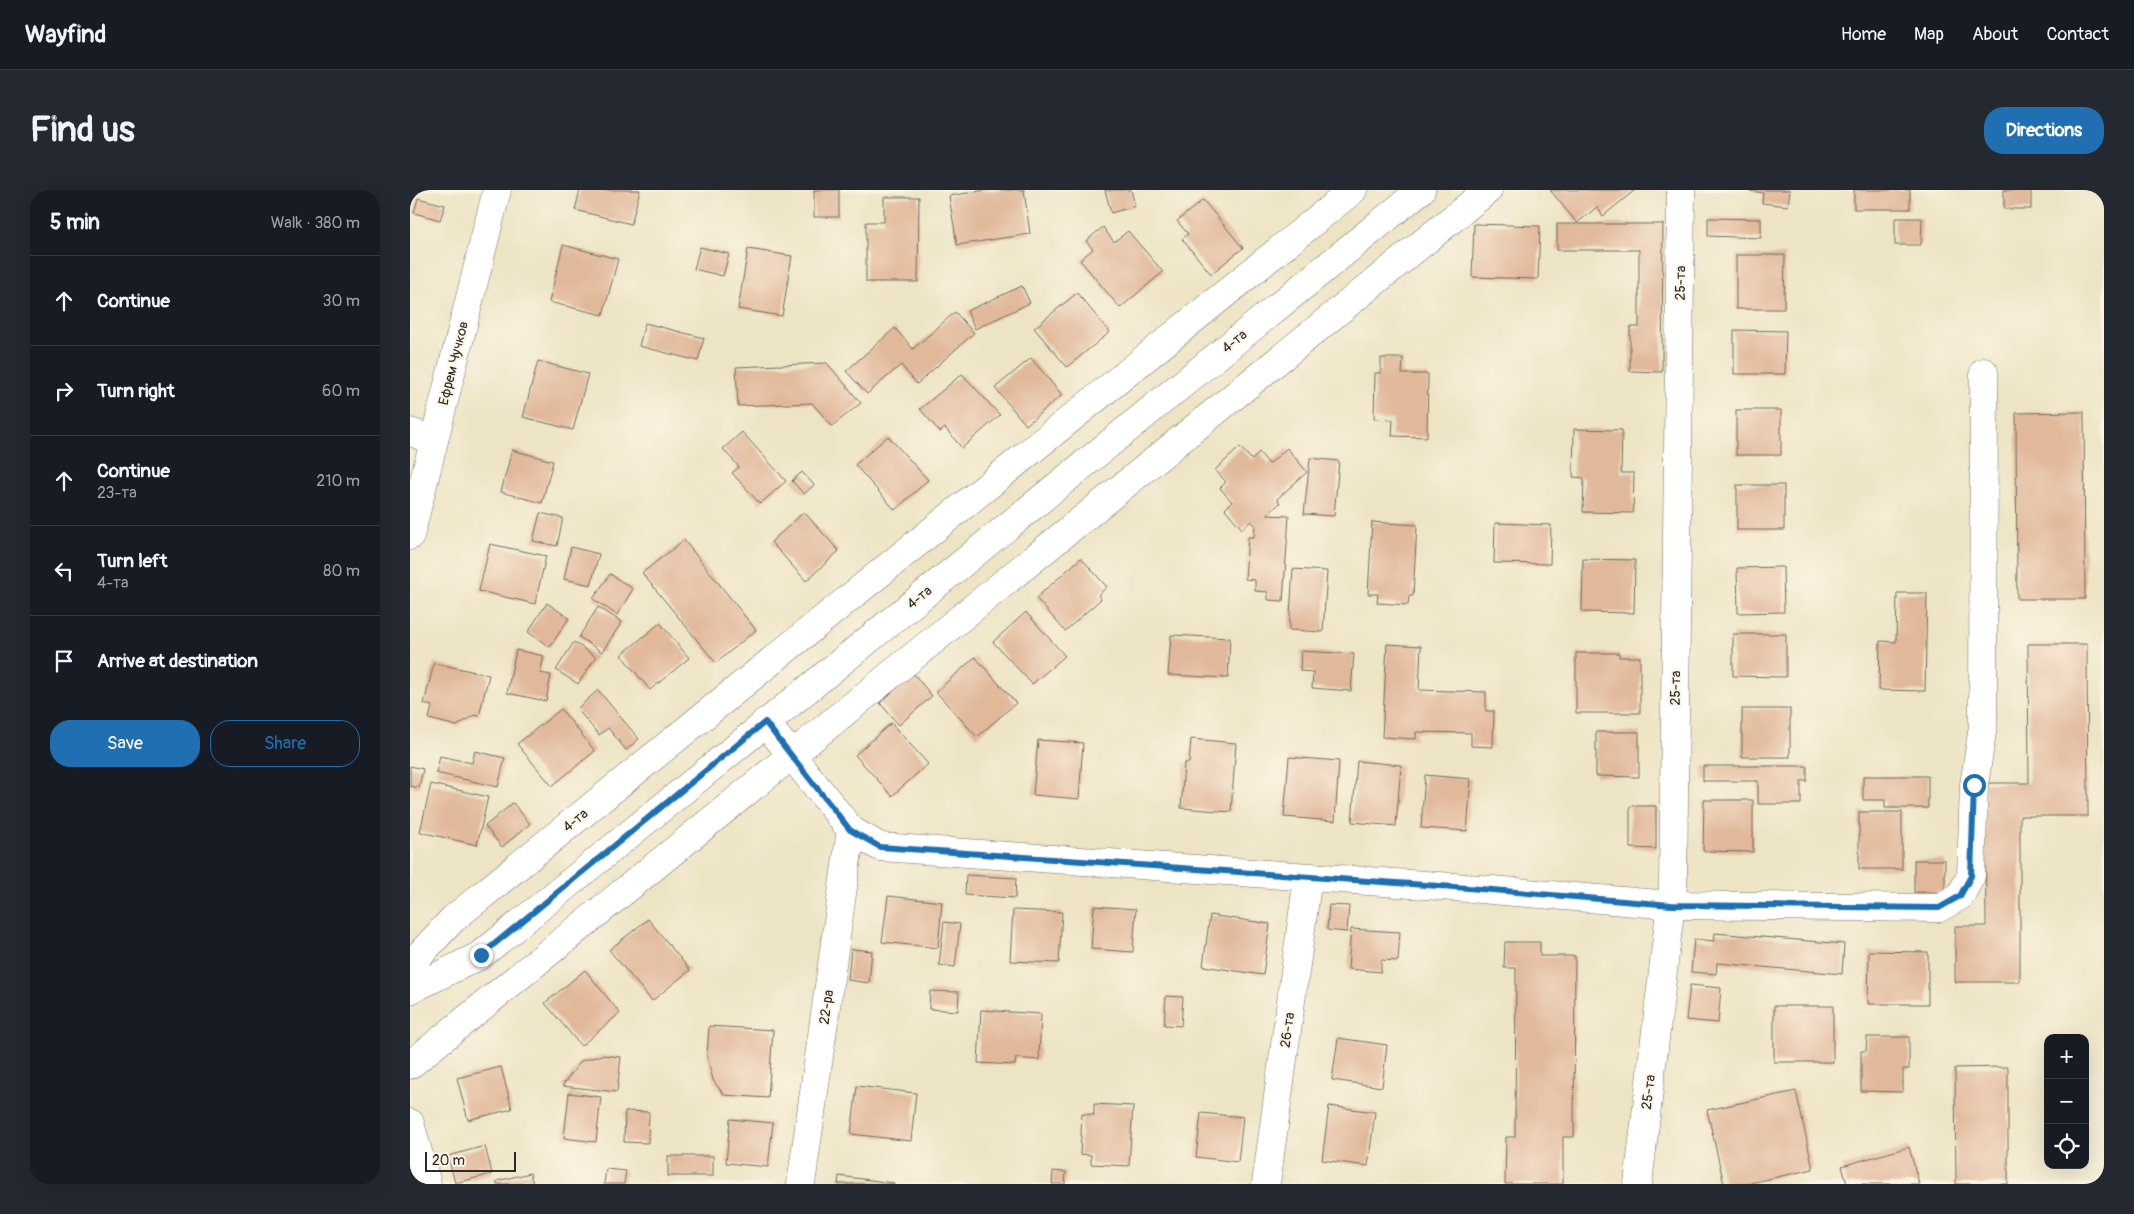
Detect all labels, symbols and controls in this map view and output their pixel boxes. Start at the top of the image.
text: Wayfind [25,20,106,49]
text: Home [1841,23,1886,46]
text: Map [1914,23,1944,46]
text: About [1972,23,2018,46]
text: Contact [2046,23,2109,46]
button: Directions [1984,107,2104,154]
text: Find us [30,108,135,152]
text: 5 min [50,209,100,236]
text: Walk · 380 m [271,213,360,233]
street label: 25-та [1672,265,1689,301]
icon: ahead [50,287,78,315]
text: Continue [97,289,170,313]
text: 30 m [322,291,360,311]
street label: Ефрем Чучков [435,319,472,407]
street label: 4-та [1218,326,1250,357]
icon: right [50,377,78,405]
text: Turn right [97,379,175,403]
text: 60 m [322,381,360,401]
text: Continue [97,459,170,483]
icon: ahead [50,467,78,495]
text: 210 m [316,471,360,491]
text: 23-та [97,483,137,503]
text: Turn left [97,549,167,573]
icon: left [50,557,78,585]
text: 80 m [323,561,360,581]
text: 4-та [97,573,129,593]
street label: 4-та [903,582,935,613]
icon: arrive [50,647,78,675]
text: Arrive at destination [97,649,258,673]
street label: 25-та [1667,670,1684,706]
button: Save [50,720,200,767]
button: Share [210,720,360,767]
route start [1963,774,1986,797]
street label: 4-та [559,805,591,836]
route end [470,944,493,967]
street label: 22-ра [816,989,837,1025]
street label: 26-та [1277,1011,1298,1049]
map controls [2044,1034,2089,1169]
button: + [2044,1034,2089,1079]
street label: 25-та [1638,1074,1659,1110]
button: − [2044,1079,2089,1124]
button: locate [2044,1124,2089,1169]
scale bar [425,1149,516,1172]
text: 20 m [432,1152,465,1169]

